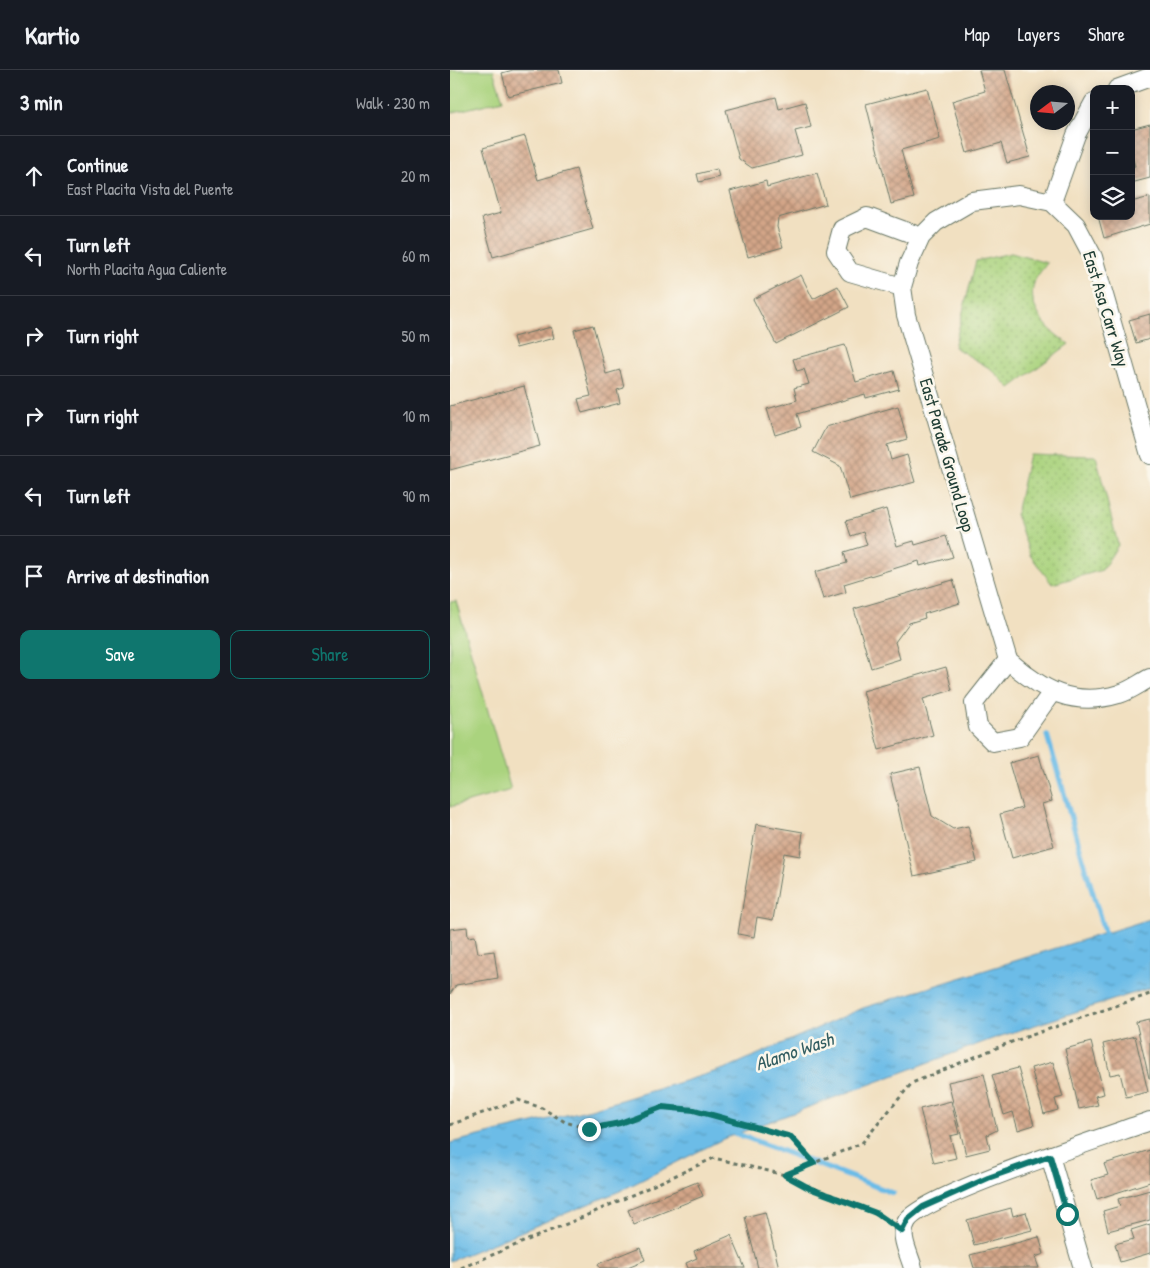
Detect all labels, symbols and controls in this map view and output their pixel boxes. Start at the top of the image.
text: Kartio [25,19,80,51]
text: Map [964,22,990,47]
text: Layers [1018,22,1060,47]
text: Share [1088,22,1125,47]
north arrow [1030,85,1075,130]
map controls [1090,85,1135,220]
button: + [1090,85,1135,130]
text: 3 min [20,88,63,117]
text: Walk · 230 m [356,92,430,114]
button: − [1090,130,1135,175]
text: Continue [67,152,128,178]
icon: ahead [20,162,48,190]
text: 20 m [401,165,430,187]
button: layers [1090,175,1135,220]
text: East Placita Vista del Puente [67,178,233,200]
text: Turn left [67,232,130,258]
icon: left [20,242,48,270]
text: 60 m [402,245,430,267]
street label: East Asa Carr Way [1077,248,1136,370]
text: North Placita Agua Caliente [67,258,227,280]
icon: right [20,322,48,350]
text: Turn right [67,323,138,349]
text: 50 m [402,325,430,347]
street label: East Parade Ground Loop [914,375,981,535]
icon: right [20,402,48,430]
text: Turn right [67,403,138,429]
text: 10 m [402,405,430,427]
icon: left [20,482,48,510]
text: Turn left [67,483,130,509]
text: 90 m [402,485,430,507]
icon: arrive [20,562,48,590]
text: Arrive at destination [67,563,209,589]
button: Save [20,630,220,679]
button: Share [230,630,430,679]
water label: Alamo Wash [751,1025,839,1077]
route end [578,1118,601,1141]
route start [1056,1203,1079,1226]

